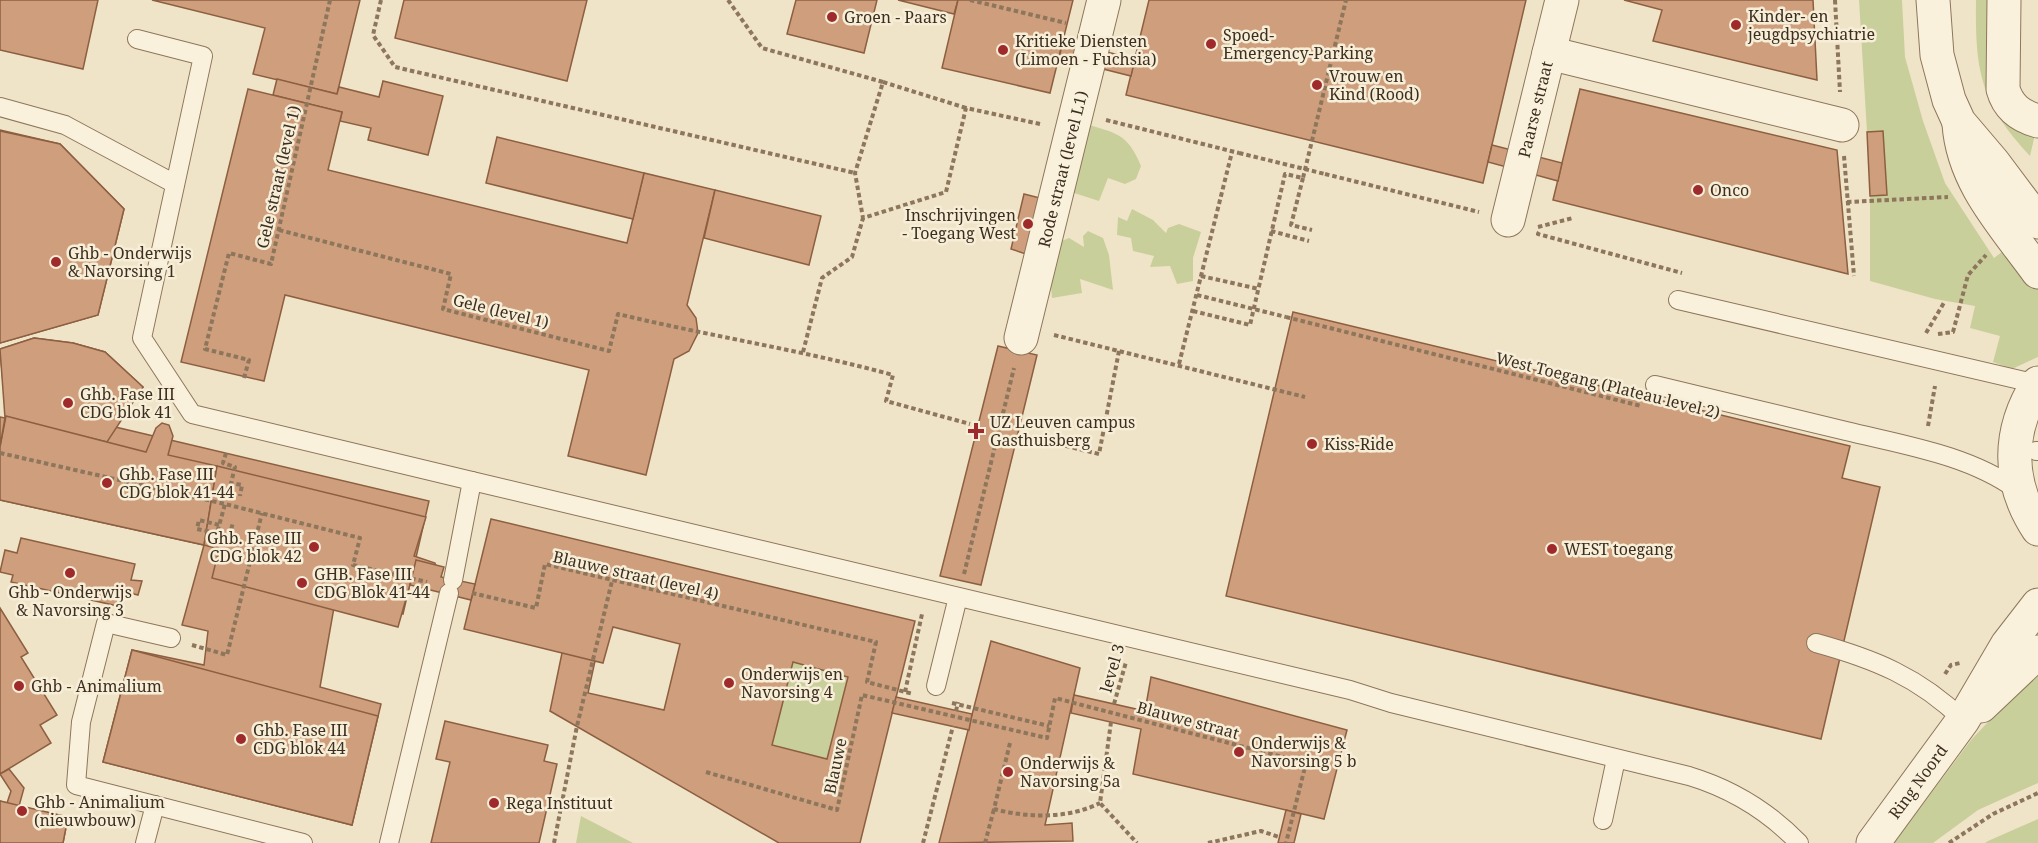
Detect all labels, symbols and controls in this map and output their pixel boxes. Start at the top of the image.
place label: Kinder- en jeugdpsychiatrie [1747,5,1875,45]
place label: Groen - Paars [844,6,947,28]
marker: Groen - Paars [825,10,839,24]
marker: Kinder- en jeugdpsychiatrie [1729,18,1743,32]
place label: Spoed- Emergency-Parking [1223,24,1374,64]
place label: Kritieke Diensten (Limoen - Fuchsia) [1015,30,1157,70]
marker: Spoed- Emergency-Parking [1204,37,1218,51]
marker: Kritieke Diensten (Limoen - Fuchsia) [996,43,1010,57]
street label: Paarse straat [1513,58,1558,160]
place label: Vrouw en Kind (Rood) [1329,65,1419,105]
marker: Vrouw en Kind (Rood) [1310,78,1324,92]
street label: Rode straat (level L1) [1033,88,1092,250]
street label: Gele straat (level 1) [251,103,305,251]
place label: Onco [1710,179,1749,201]
marker: Onco [1691,183,1705,197]
place label: Inschrijvingen - Toegang West [902,204,1016,244]
marker: Inschrijvingen - Toegang West [1021,217,1035,231]
place label: Ghb - Onderwijs & Navorsing 1 [68,242,192,282]
marker: Ghb - Onderwijs & Navorsing 1 [49,255,63,269]
street label: Gele (level 1) [451,288,551,334]
street label: West Toegang (Plateau level 2) [1494,346,1722,424]
place label: Ghb. Fase III CDG blok 41 [80,383,175,423]
marker: Ghb. Fase III CDG blok 41 [61,396,75,410]
place label: UZ Leuven campus Gasthuisberg [990,411,1135,451]
marker: UZ Leuven campus Gasthuisberg [967,422,985,440]
place label: Kiss-Ride [1324,433,1394,455]
marker: Kiss-Ride [1305,437,1319,451]
place label: Ghb. Fase III CDG blok 41-44 [119,463,234,503]
marker: Ghb. Fase III CDG blok 41-44 [100,476,114,490]
place label: Ghb. Fase III CDG blok 42 [207,527,302,567]
place label: WEST toegang [1564,538,1673,560]
marker: Ghb. Fase III CDG blok 42 [307,540,321,554]
marker: WEST toegang [1545,542,1559,556]
street label: Blauwe straat (level 4) [551,545,721,605]
place label: GHB. Fase III CDG Blok 41-44 [314,563,430,603]
marker: Ghb - Onderwijs & Navorsing 3 [63,566,77,580]
marker: GHB. Fase III CDG Blok 41-44 [295,576,309,590]
place label: Ghb - Onderwijs & Navorsing 3 [8,581,132,621]
street label: level 3 [1095,641,1129,695]
place label: Onderwijs en Navorsing 4 [741,663,843,703]
place label: Ghb - Animalium [31,675,162,697]
marker: Onderwijs en Navorsing 4 [722,676,736,690]
marker: Ghb - Animalium [12,679,26,693]
street label: Blauwe straat [1135,696,1242,744]
place label: Ghb. Fase III CDG blok 44 [253,719,348,759]
marker: Ghb. Fase III CDG blok 44 [234,732,248,746]
place label: Onderwijs & Navorsing 5 b [1251,732,1357,772]
street label: Blauwe [818,736,852,796]
street label: Ring Noord [1883,740,1952,823]
marker: Onderwijs & Navorsing 5 b [1232,745,1246,759]
place label: Onderwijs & Navorsing 5a [1020,752,1121,792]
marker: Onderwijs & Navorsing 5a [1001,765,1015,779]
place label: Ghb - Animalium (nieuwbouw) [34,791,165,831]
place label: Rega Instituut [506,792,613,814]
marker: Rega Instituut [487,796,501,810]
marker: Ghb - Animalium (nieuwbouw) [15,804,29,818]

